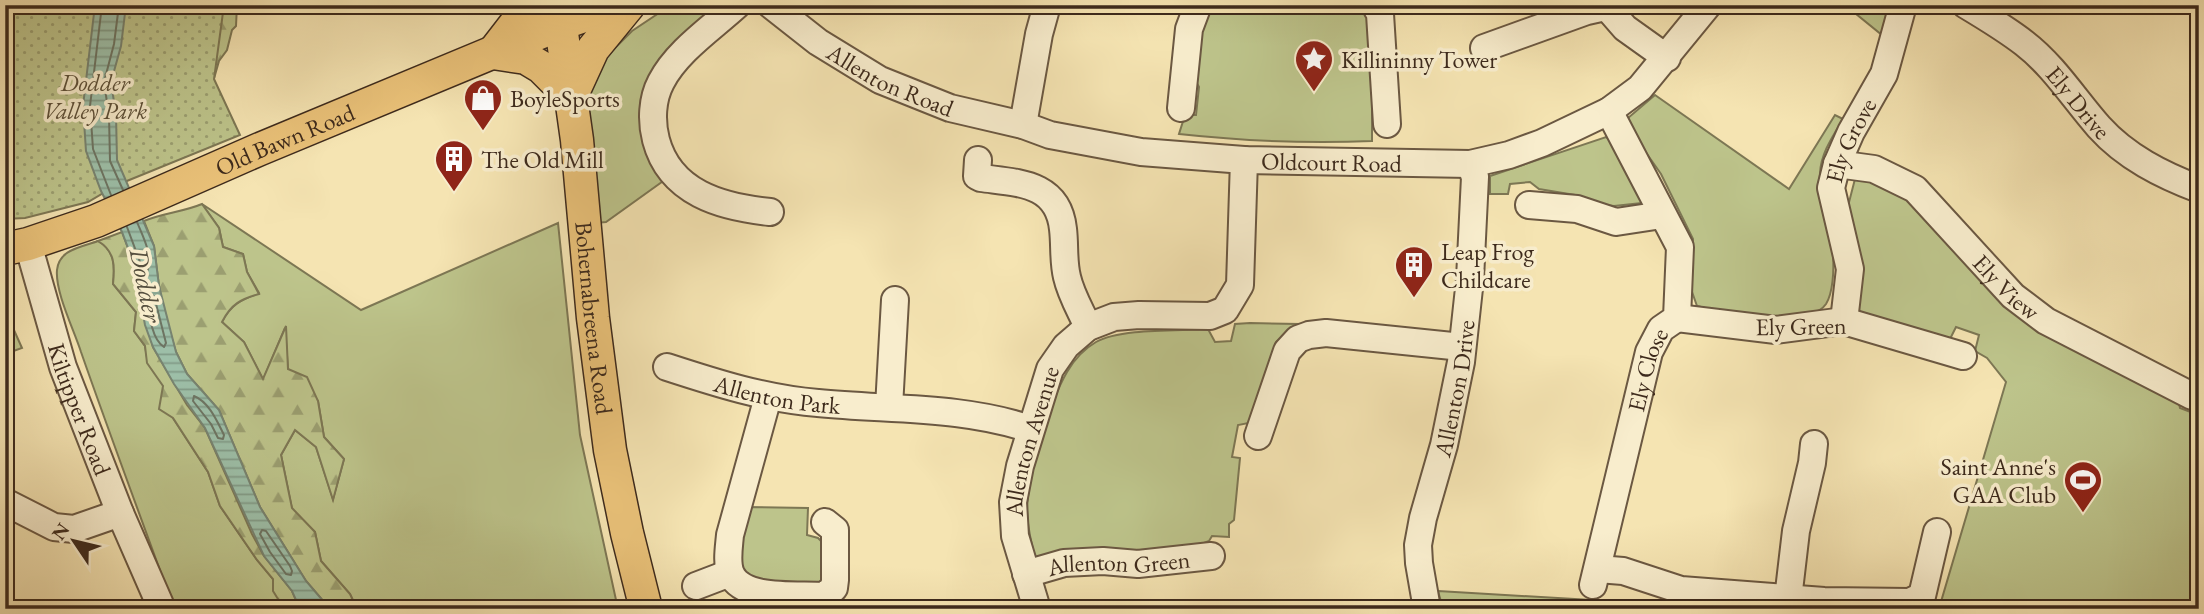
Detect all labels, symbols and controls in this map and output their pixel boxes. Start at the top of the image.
street label: Allenton Road [821,35,959,124]
place icon: Killininny Tower [1293,38,1335,93]
place label: Killininny Tower [1341,44,1497,75]
street label: Ely Drive [2040,59,2118,146]
park label: Dodder Valley Park [43,67,147,126]
shop icon: BoyleSports [462,77,504,132]
place label: BoyleSports [510,83,620,114]
street label: Ely Grove [1817,92,1883,186]
street label: Old Bawn Road [210,96,360,182]
building icon: The Old Mill [433,138,475,193]
place label: The Old Mill [481,144,604,175]
street label: Oldcourt Road [1261,145,1403,178]
street label: Bohernabreena Road [569,220,621,417]
place label: Leap Frog Childcare [1441,236,1534,295]
water label: Dodder [121,244,171,326]
building icon: Leap Frog Childcare [1393,244,1435,299]
street label: Ely View [1966,247,2047,327]
street label: Ely Green [1755,310,1847,342]
street label: Allenton Drive [1426,318,1481,461]
street label: Ely Close [1620,322,1675,415]
street label: Kiltipper Road [41,339,119,480]
street label: Allenton Avenue [997,362,1066,519]
street label: Allenton Park [709,367,842,420]
place label: Saint Anne's GAA Club [1941,451,2056,510]
sports icon: Saint Anne's GAA Club [2062,459,2104,514]
north arrow [38,505,108,576]
text: N [46,518,75,545]
street label: Allenton Green [1042,543,1192,583]

